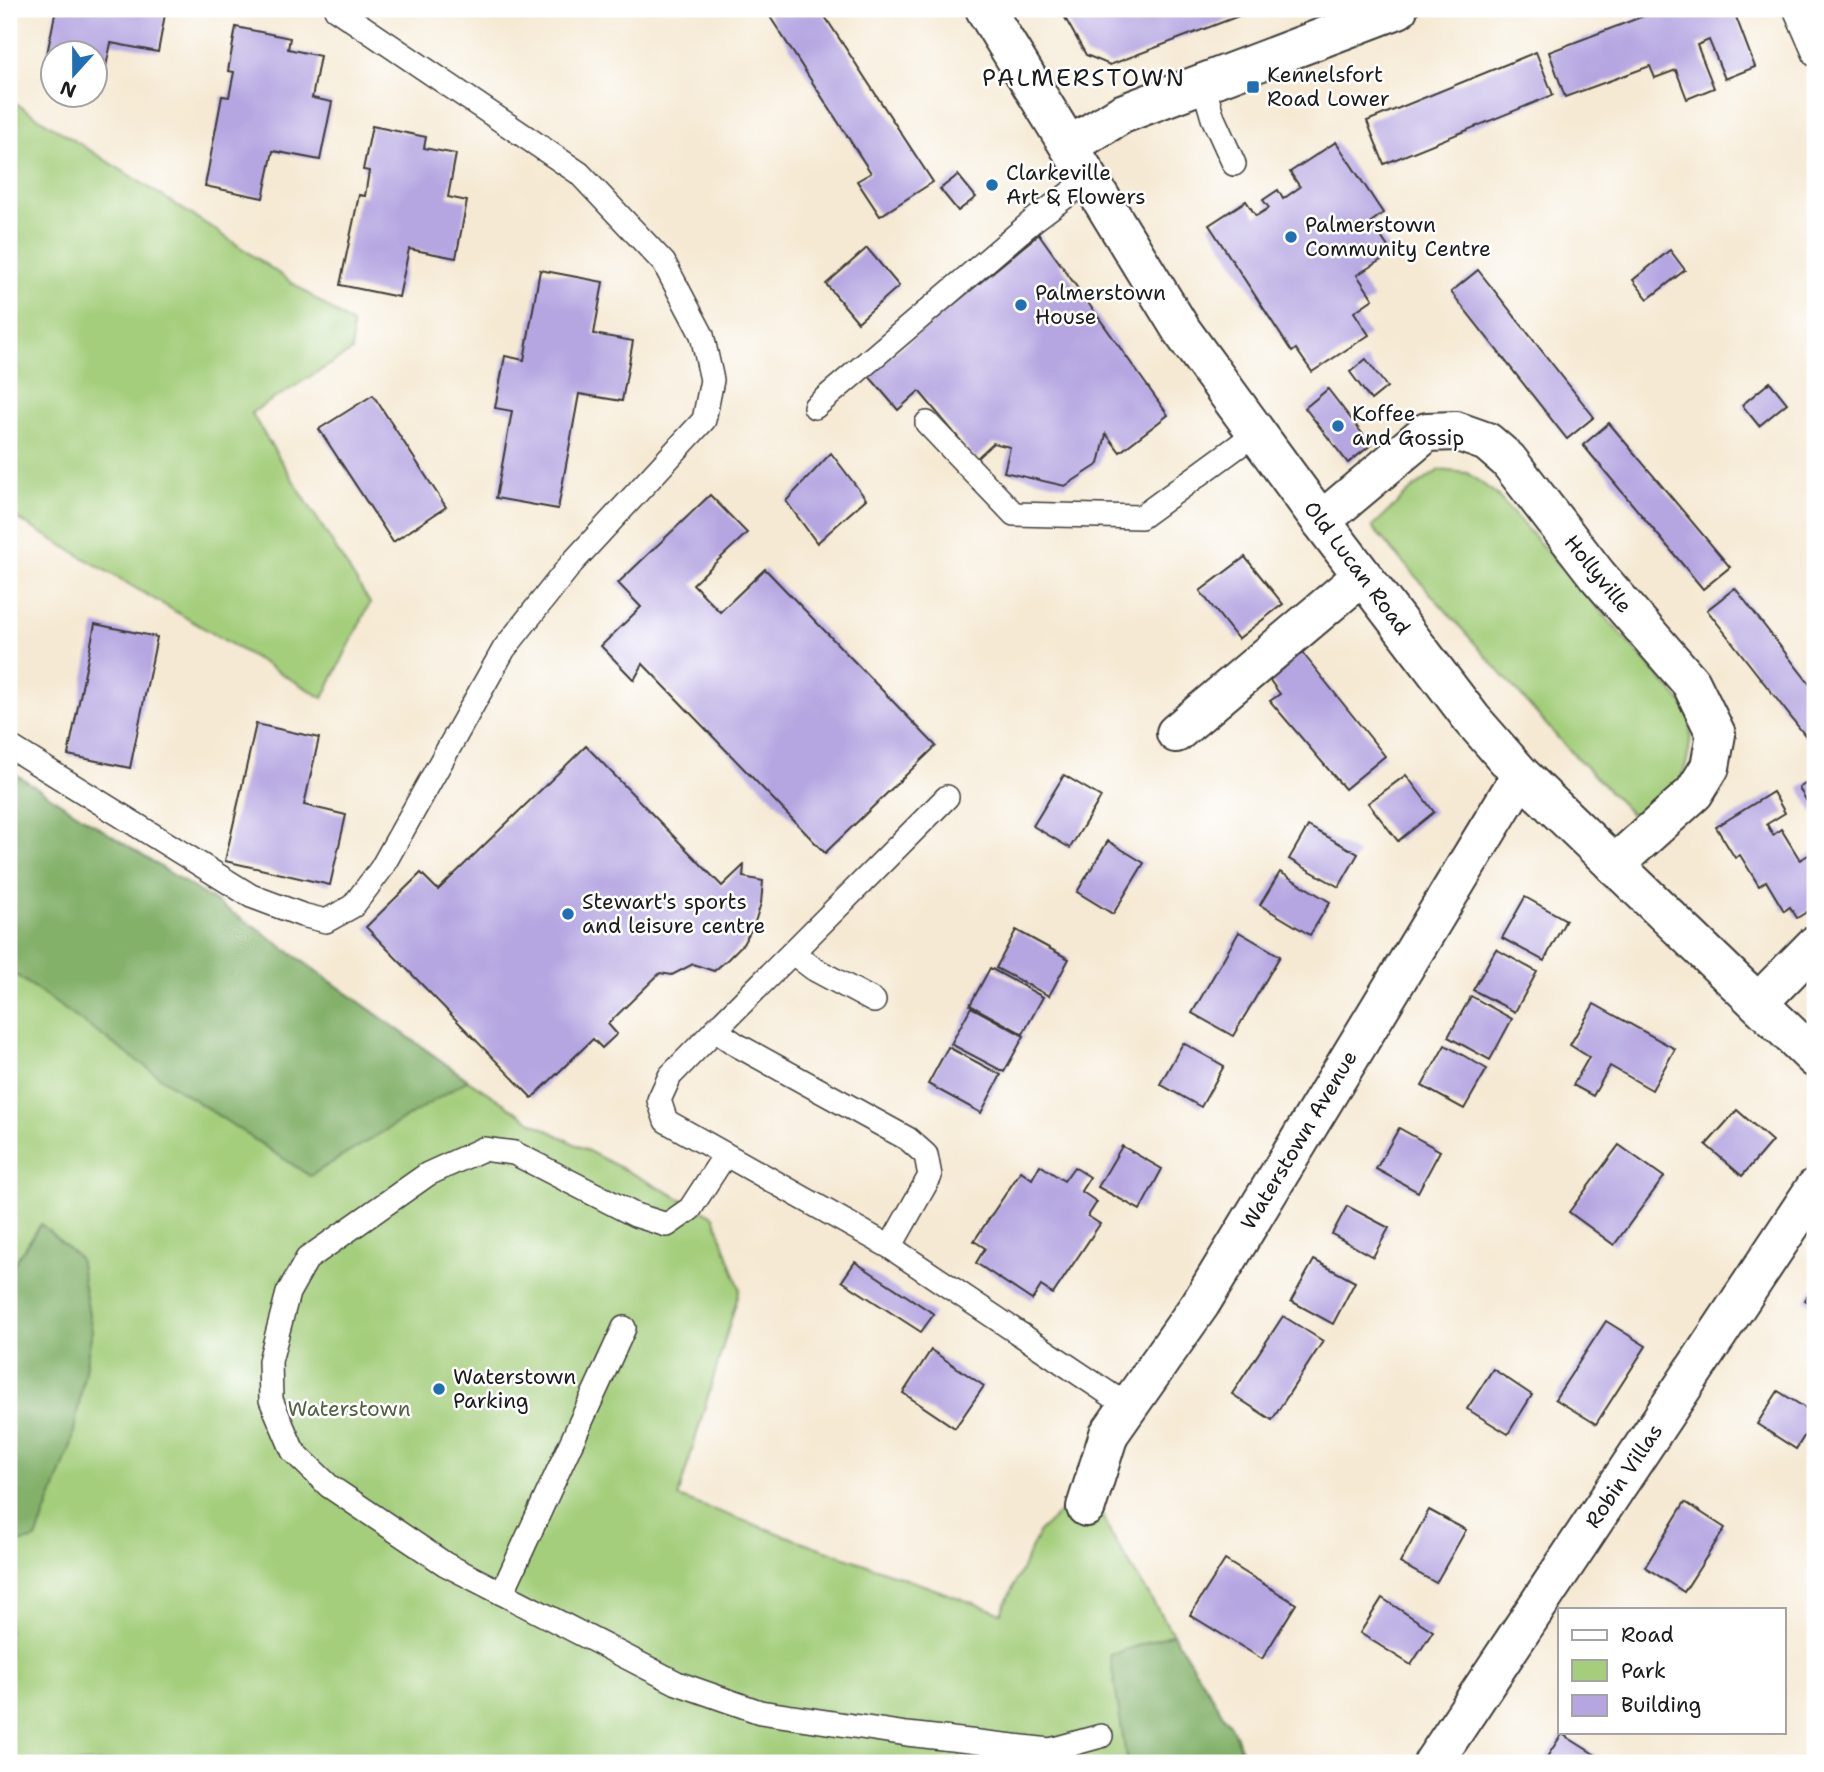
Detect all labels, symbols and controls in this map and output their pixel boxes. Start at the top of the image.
north arrow [38,38,108,108]
place label: Kennelsfort Road Lower [1267,61,1390,113]
district label: PALMERSTOWN [982,62,1186,94]
text: N [57,75,80,104]
marker: Kennelsfort Road Lower [1245,79,1261,95]
place label: Clarkeville Art & Flowers [1006,159,1146,211]
marker: Clarkeville Art & Flowers [984,177,1000,193]
place label: Palmerstown Community Centre [1305,211,1491,263]
marker: Palmerstown Community Centre [1283,229,1299,245]
place label: Palmerstown House [1035,279,1166,331]
marker: Palmerstown House [1013,297,1029,313]
place label: Koffee and Gossip [1352,400,1464,452]
marker: Koffee and Gossip [1330,418,1346,434]
street label: Old Lucan Road [1298,495,1416,641]
street label: Hollyville [1558,529,1638,619]
place label: Stewart's sports and leisure centre [582,888,766,940]
marker: Stewart's sports and leisure centre [560,906,576,922]
street label: Waterstown Avenue [1234,1045,1364,1235]
place label: Waterstown Parking [453,1363,576,1415]
marker: Waterstown Parking [431,1381,447,1397]
park label: Waterstown [287,1395,411,1423]
street label: Robin Villas [1579,1418,1669,1534]
legend [1558,1608,1786,1734]
text: Road [1621,1621,1674,1649]
text: Park [1621,1657,1666,1685]
text: Building [1621,1691,1701,1719]

